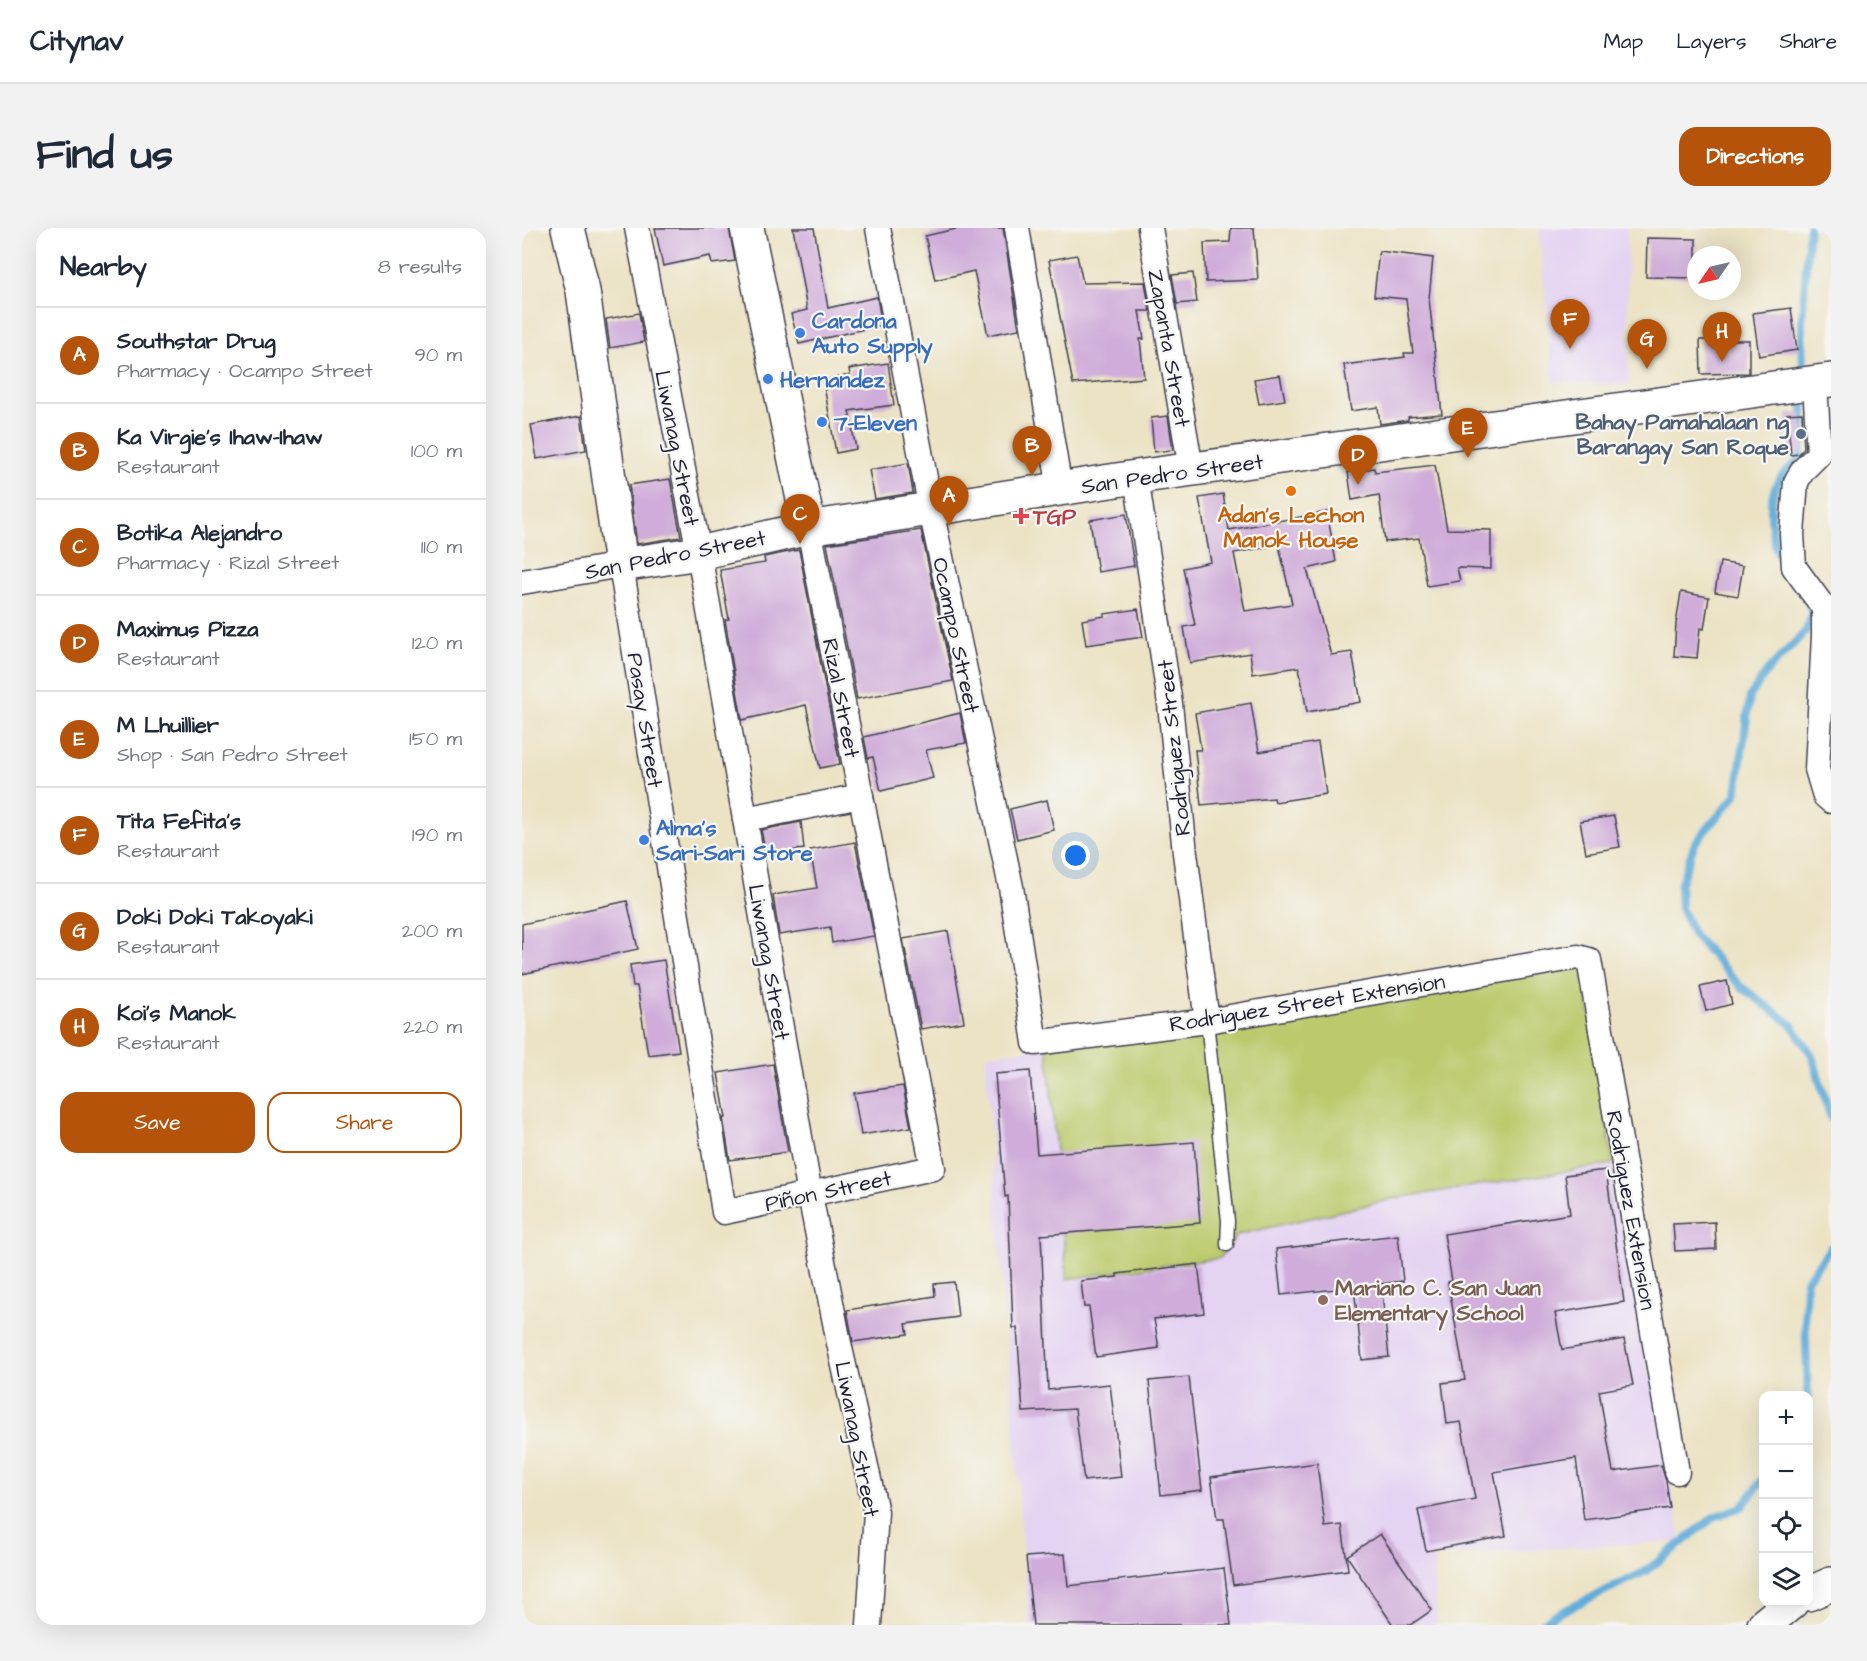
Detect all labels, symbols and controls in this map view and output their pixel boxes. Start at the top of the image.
text: Citynav [30,22,124,61]
text: Map [1603,27,1643,56]
text: Layers [1676,27,1746,56]
text: Share [1779,27,1837,56]
text: Find us [36,127,173,185]
button: Directions [1679,127,1831,186]
north arrow [1687,246,1741,300]
text: Nearby [60,249,147,285]
text: 8 results [378,253,462,281]
street label: Zapanta Street [1139,267,1198,430]
pin: F [1550,300,1590,349]
place label: Cardona Auto Supply [812,306,934,364]
pin: H [1702,312,1742,362]
pin: G [1628,320,1666,369]
text: Southstar Drug [117,326,275,357]
marker: Cardona Auto Supply [793,326,807,340]
text: A [73,341,86,369]
text: 90 m [414,341,462,369]
text: Pharmacy · Ocampo Street [117,357,373,385]
place label: Hernandez [780,365,886,396]
street label: Liwanag Street [645,368,707,529]
marker: Hernandez [761,372,775,386]
place label: Bahay Pamahalaan ng Barangay San Roque [1576,407,1790,465]
place label: 7-Eleven [833,408,917,439]
pin: E [1448,408,1488,458]
marker: 7-Eleven [815,415,829,429]
text: Ka Virgie’s Ihaw-Ihaw [117,422,323,453]
pin: B [1012,426,1052,476]
marker: Bahay Pamahalaan ng Barangay San Roque [1794,427,1808,441]
pin: D [1338,436,1378,485]
text: B [72,437,87,465]
text: 100 m [411,437,462,465]
street label: San Pedro Street [1079,446,1265,503]
text: Restaurant [117,453,220,481]
pin: A [930,476,968,526]
marker: Adan's Lechon Manok House [1284,484,1298,498]
pin: C [780,494,820,544]
place label: Adan's Lechon Manok House [1218,500,1364,556]
place label: TGP [1032,502,1077,533]
marker: TGP [1014,509,1028,523]
text: Botika Alejandro [117,518,282,549]
street label: San Pedro Street [582,523,768,588]
text: C [72,533,87,561]
text: 110 m [421,533,462,561]
text: Pharmacy · Rizal Street [117,549,339,577]
street label: Ocampo Street [924,555,987,716]
text: Maximus Pizza [117,614,259,645]
text: D [73,629,86,657]
text: 120 m [412,629,462,657]
street label: Rizal Street [814,636,867,761]
text: Restaurant [117,645,220,673]
street label: Pasay Street [618,651,670,790]
street label: Rodriguez Street [1150,658,1200,837]
text: M Lhuillier [117,710,219,741]
text: E [74,725,85,753]
text: 150 m [409,725,462,753]
text: Shop · San Pedro Street [117,741,348,769]
text: Tita Fefita’s [117,806,241,837]
place label: Alma’s Sari-Sari Store [655,813,813,869]
text: F [73,821,86,849]
text: 190 m [412,821,462,849]
marker: Alma’s Sari-Sari Store [637,833,651,847]
text: Restaurant [117,837,220,865]
your location [1061,841,1090,870]
street label: Liwanag Street [739,882,798,1043]
text: Doki Doki Takoyaki [117,902,313,933]
text: G [73,917,86,945]
text: 200 m [402,917,462,945]
text: Restaurant [117,933,220,961]
street label: Rodriguez Street Extension [1167,966,1447,1042]
text: Koi’s Manok [117,998,236,1029]
text: H [73,1013,86,1041]
text: 220 m [403,1013,462,1041]
text: Restaurant [117,1029,220,1057]
button: Save [60,1092,255,1153]
button: Share [267,1092,462,1153]
street label: Rodriguez Extension [1597,1108,1663,1313]
street label: Piñon Street [762,1163,894,1220]
place label: Mariano C. San Juan Elementary School [1335,1273,1541,1331]
marker: Mariano C. San Juan Elementary School [1316,1293,1330,1307]
street label: Liwanag Street [825,1359,887,1520]
map controls [1759,1391,1813,1607]
button: + [1759,1391,1813,1445]
button: − [1759,1445,1813,1499]
button: locate [1759,1499,1813,1553]
button: layers [1759,1553,1813,1607]

